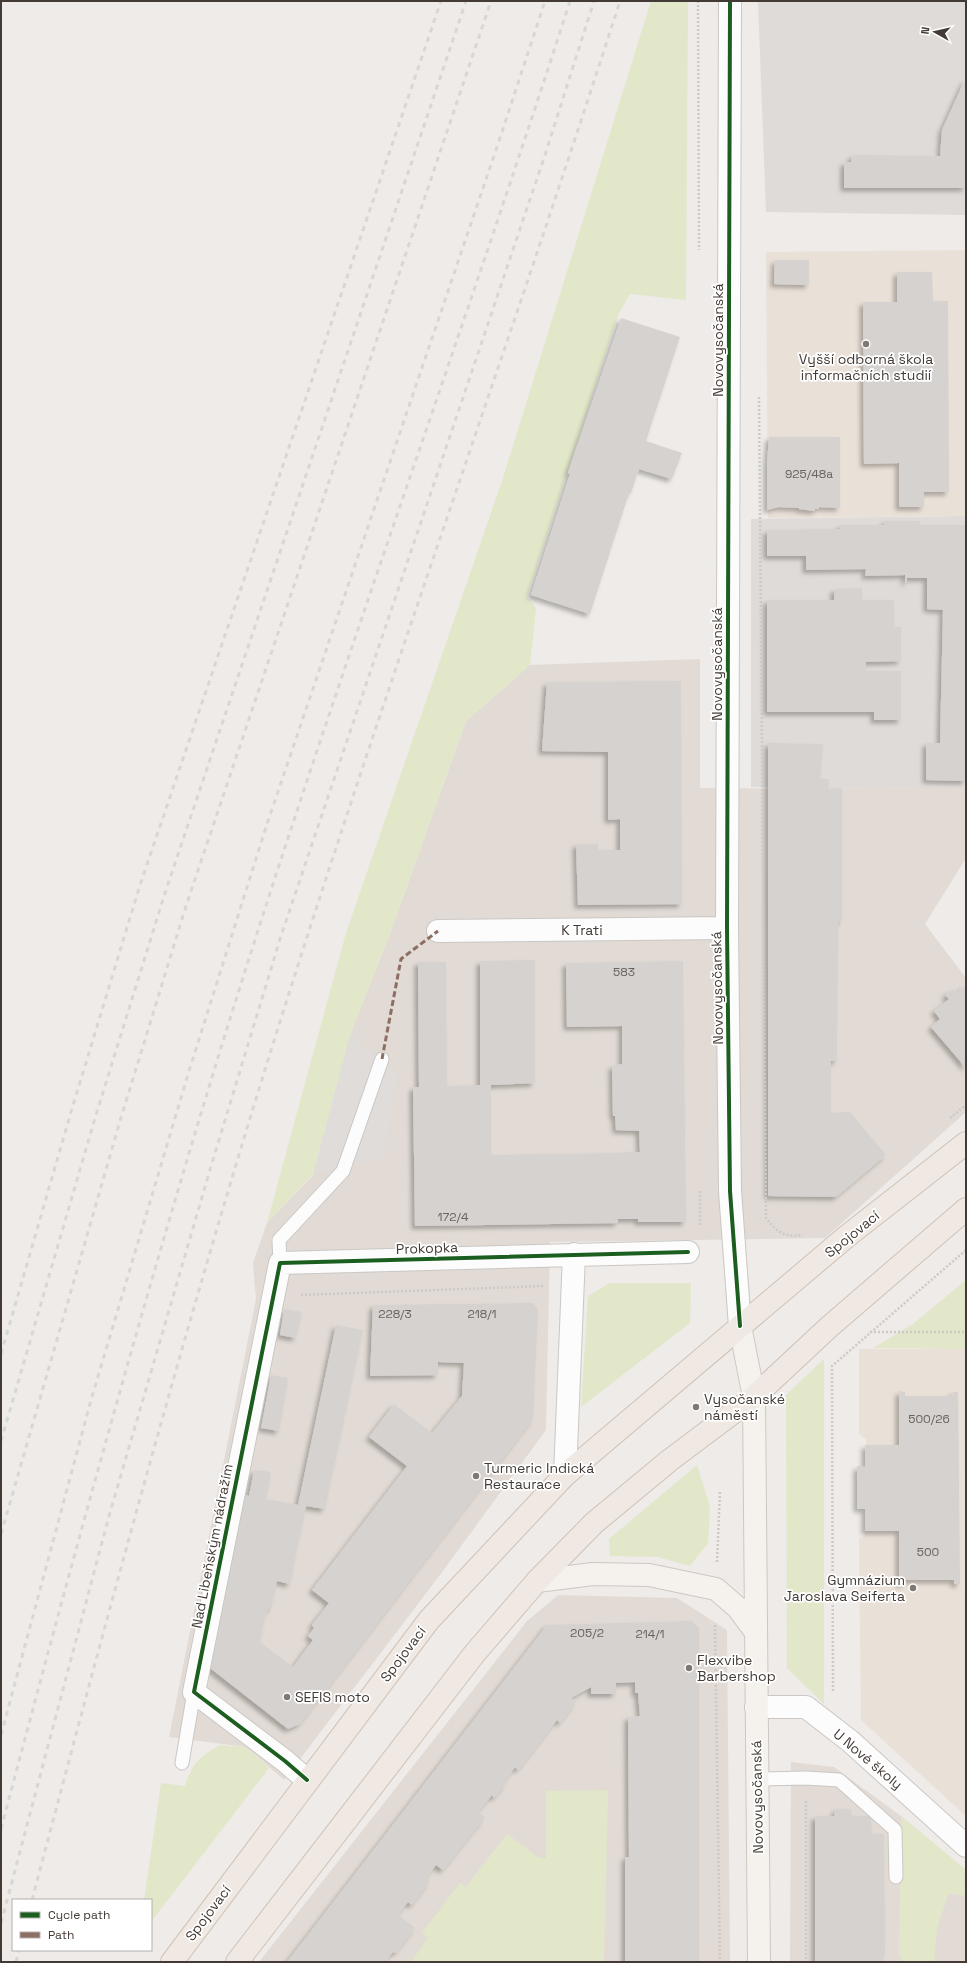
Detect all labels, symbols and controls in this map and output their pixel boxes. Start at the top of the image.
north arrow [915,12,955,52]
text: N [918,26,933,35]
street label: Novovysočanská [709,283,727,397]
marker: Vyšší odborná škola informačních studií [861,339,871,349]
place label: Vyšší odborná škola informačních studií [799,350,933,384]
house number: 925/48a [785,466,833,482]
street label: Novovysočanská [708,607,726,721]
street label: K Trati [561,921,603,939]
street label: Novovysočanská [707,931,727,1045]
house number: 583 [613,964,635,980]
street label: Spojovací [821,1206,883,1261]
house number: 172/4 [438,1209,469,1225]
street label: Prokopka [396,1238,458,1258]
house number: 228/3 [378,1306,412,1322]
house number: 218/1 [467,1306,497,1322]
place label: Vysočanské náměstí [704,1390,785,1424]
marker: Vysočanské náměstí [691,1402,701,1412]
house number: 500/26 [908,1411,950,1427]
place label: Turmeric Indická Restaurace [484,1459,594,1493]
street label: Nad Libeňským nádražím [187,1462,237,1630]
marker: Turmeric Indická Restaurace [471,1471,481,1481]
house number: 500 [917,1544,939,1560]
place label: Gymnázium Jaroslava Seiferta [784,1571,905,1605]
marker: Gymnázium Jaroslava Seiferta [908,1583,918,1593]
street label: Spojovací [376,1622,430,1685]
house number: 205/2 [570,1625,604,1641]
house number: 214/1 [635,1626,665,1642]
place label: Flexvibe Barbershop [697,1651,776,1685]
marker: Flexvibe Barbershop [684,1663,694,1673]
place label: SEFIS moto [295,1688,370,1706]
marker: SEFIS moto [282,1692,292,1702]
street label: U Nové školy [830,1725,906,1793]
street label: Novovysočanská [747,1740,767,1854]
street label: Spojovací [181,1881,235,1944]
legend [12,1899,152,1951]
text: Cycle path [48,1907,110,1923]
text: Path [48,1927,74,1943]

